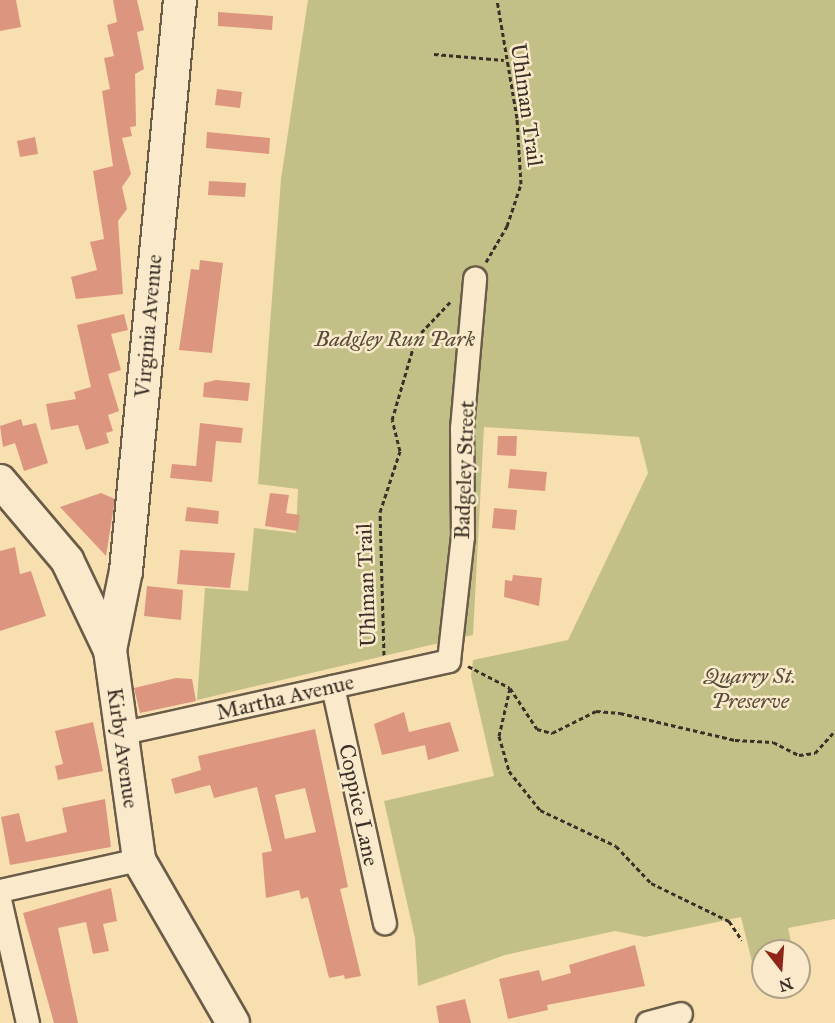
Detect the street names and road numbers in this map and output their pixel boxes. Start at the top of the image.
street label: Uhlman Trail [505,42,549,168]
street label: Virginia Avenue [129,253,167,399]
street label: Badgeley Street [448,400,480,540]
street label: Uhlman Trail [351,523,381,647]
street label: Martha Avenue [214,668,356,726]
street label: Kirby Avenue [101,686,145,810]
street label: Coppice Lane [333,742,385,868]

